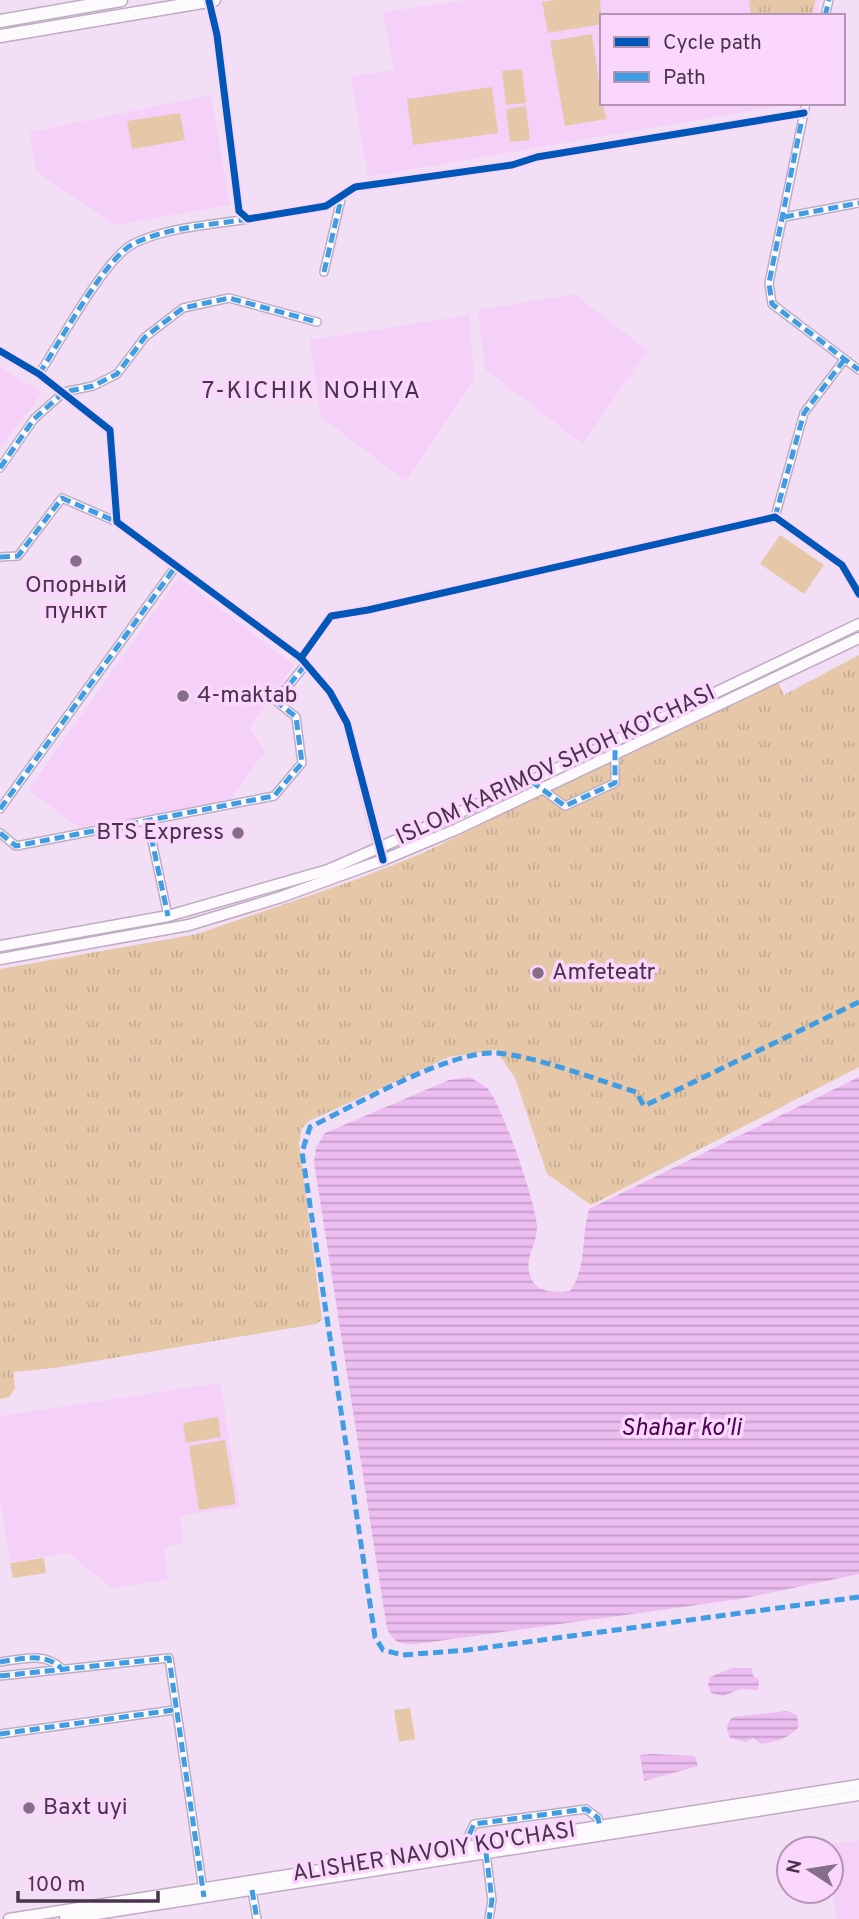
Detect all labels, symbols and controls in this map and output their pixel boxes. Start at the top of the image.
legend [600,14,845,105]
text: Cycle path [663,30,762,57]
text: Path [663,65,706,92]
district label: 7-KICHIK NOHIYA [202,377,422,407]
marker: Опорный пункт [68,553,84,569]
place label: Опорный пункт [25,572,127,627]
street label: ISLOM KARIMOV SHOH KO'CHASI [392,679,720,853]
place label: 4-maktab [197,682,298,711]
marker: 4-maktab [175,688,191,704]
place label: BTS Express [96,819,224,848]
marker: BTS Express [230,825,246,841]
place label: Amfeteatr [552,959,656,988]
marker: Amfeteatr [530,965,546,981]
water label: Shahar ko'li [621,1414,742,1444]
place label: Baxt uyi [43,1794,128,1823]
marker: Baxt uyi [21,1800,37,1816]
street label: ALISHER NAVOIY KO'CHASI [290,1816,578,1890]
north arrow [775,1835,845,1905]
text: N [782,1858,808,1876]
scale bar [18,1860,158,1904]
text: 100 m [28,1872,85,1899]

